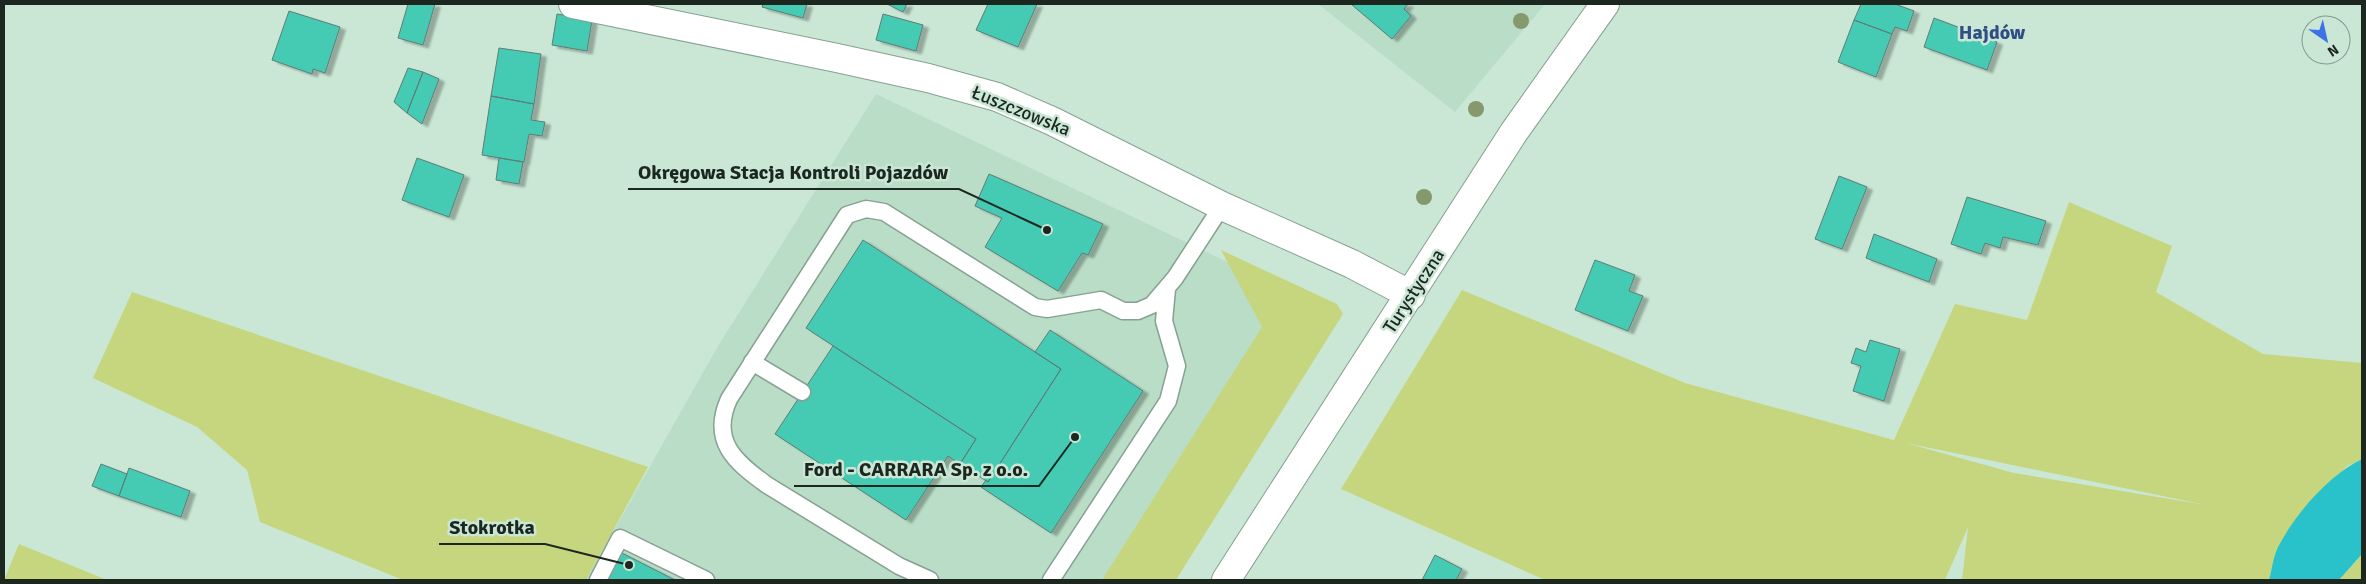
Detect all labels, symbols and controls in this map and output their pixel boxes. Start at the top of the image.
north arrow [2301,15,2351,65]
district label: Hajdów [1959,20,2026,45]
text: N [2324,41,2342,60]
street label: Łuszczowska [968,80,1074,142]
callout: Okręgowa Stacja Kontroli Pojazdów [628,154,959,189]
text: Okręgowa Stacja Kontroli Pojazdów [638,160,949,185]
street label: Turystyczna [1378,244,1450,338]
callout: Ford - CARRARA Sp. z o.o. [794,451,1039,486]
text: Ford - CARRARA Sp. z o.o. [804,457,1028,482]
callout: Stokrotka [439,509,545,544]
text: Stokrotka [449,515,535,540]

